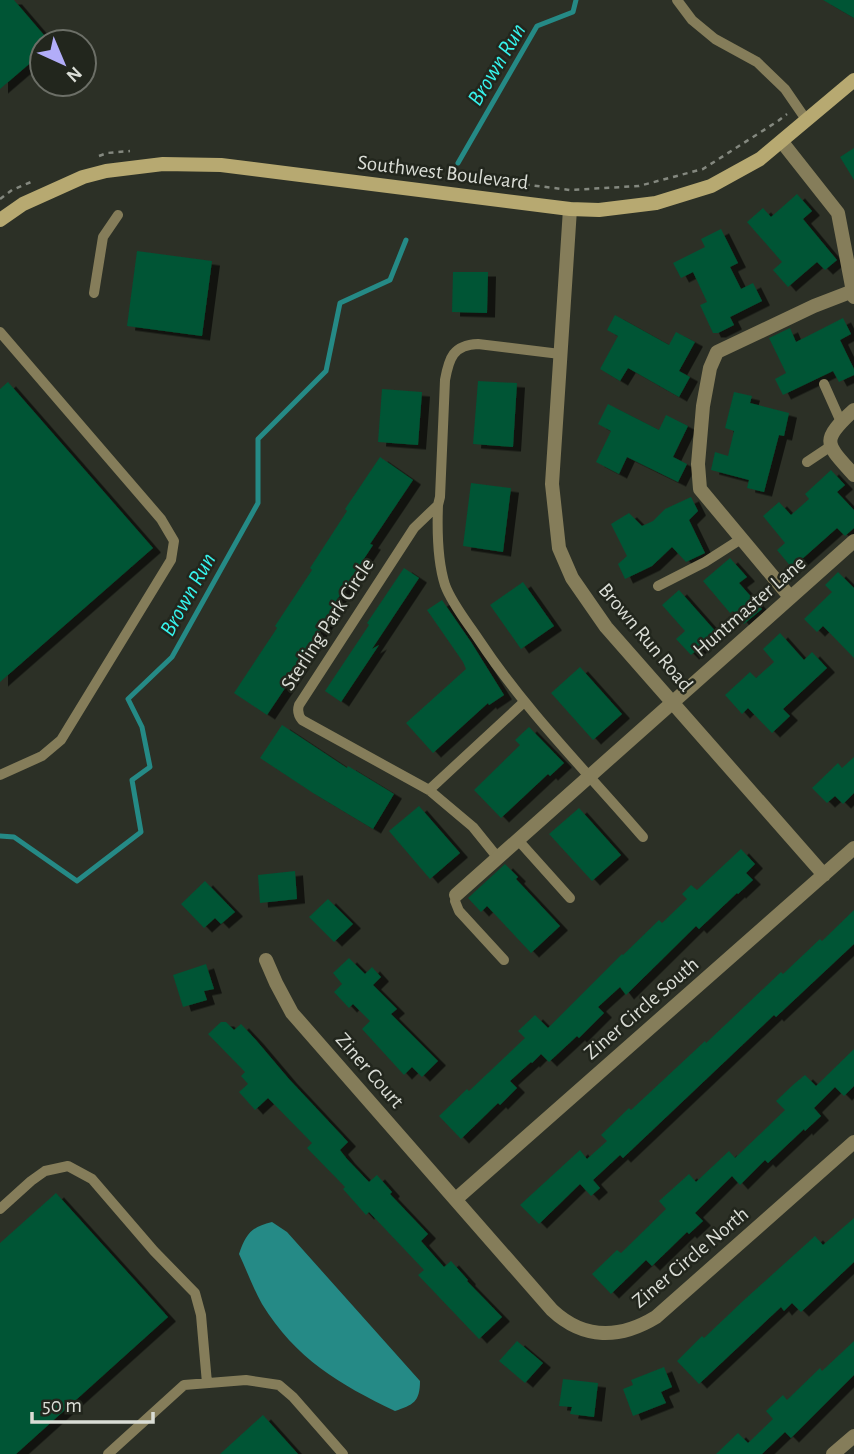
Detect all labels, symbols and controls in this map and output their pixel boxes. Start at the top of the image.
water label: Brown Run [464,20,531,110]
north arrow [28,28,98,98]
text: N [62,63,85,86]
street label: Southwest Boulevard [356,152,530,193]
water label: Brown Run [156,549,220,640]
street label: Huntmaster Lane [689,552,810,661]
street label: Sterling Park Circle [277,554,378,694]
street label: Brown Run Road [594,579,697,696]
street label: Ziner Circle South [580,953,703,1064]
street label: Ziner Court [332,1029,408,1112]
street label: Ziner Circle North [628,1203,752,1312]
scale bar [32,1380,152,1424]
text: 50 m [42,1395,82,1416]

